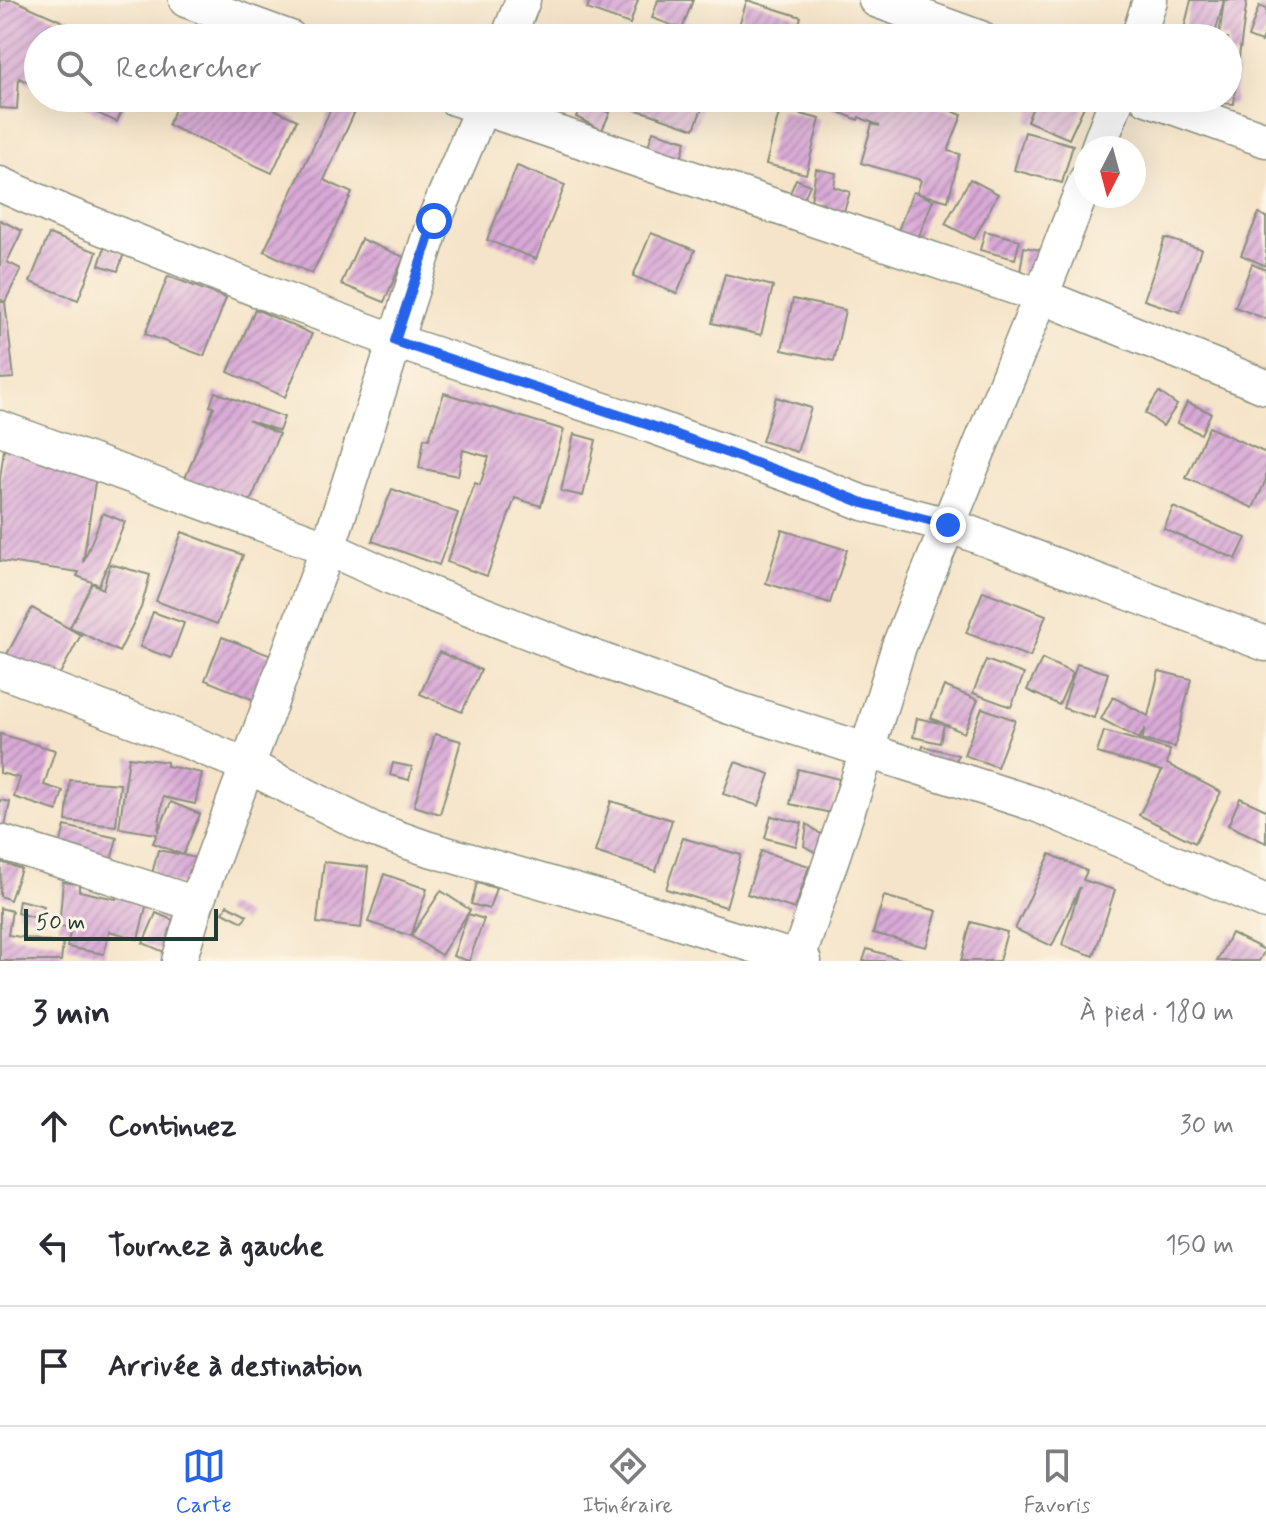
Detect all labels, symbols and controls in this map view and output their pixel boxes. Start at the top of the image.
search box [24,24,1242,112]
icon: search [52,46,96,90]
text: Rechercher [116,49,262,88]
north arrow [1074,136,1146,208]
route start [416,203,452,239]
route end [930,507,966,543]
scale bar [24,905,218,941]
text: 50 m [36,909,85,937]
text: 3 min [32,991,110,1036]
text: À pied · 180 m [1080,996,1234,1030]
icon: ahead [32,1104,76,1148]
text: Continuez [108,1107,237,1146]
text: 30 m [1180,1109,1234,1143]
icon: left [32,1224,76,1268]
text: Tournez à gauche [108,1227,324,1266]
text: 150 m [1165,1229,1234,1263]
icon: arrive [32,1344,76,1388]
text: Arrivée à destination [108,1347,363,1386]
tab: Carte [175,1444,232,1520]
tab: Itinéraire [583,1444,673,1520]
tab: Favoris [1024,1444,1091,1520]

